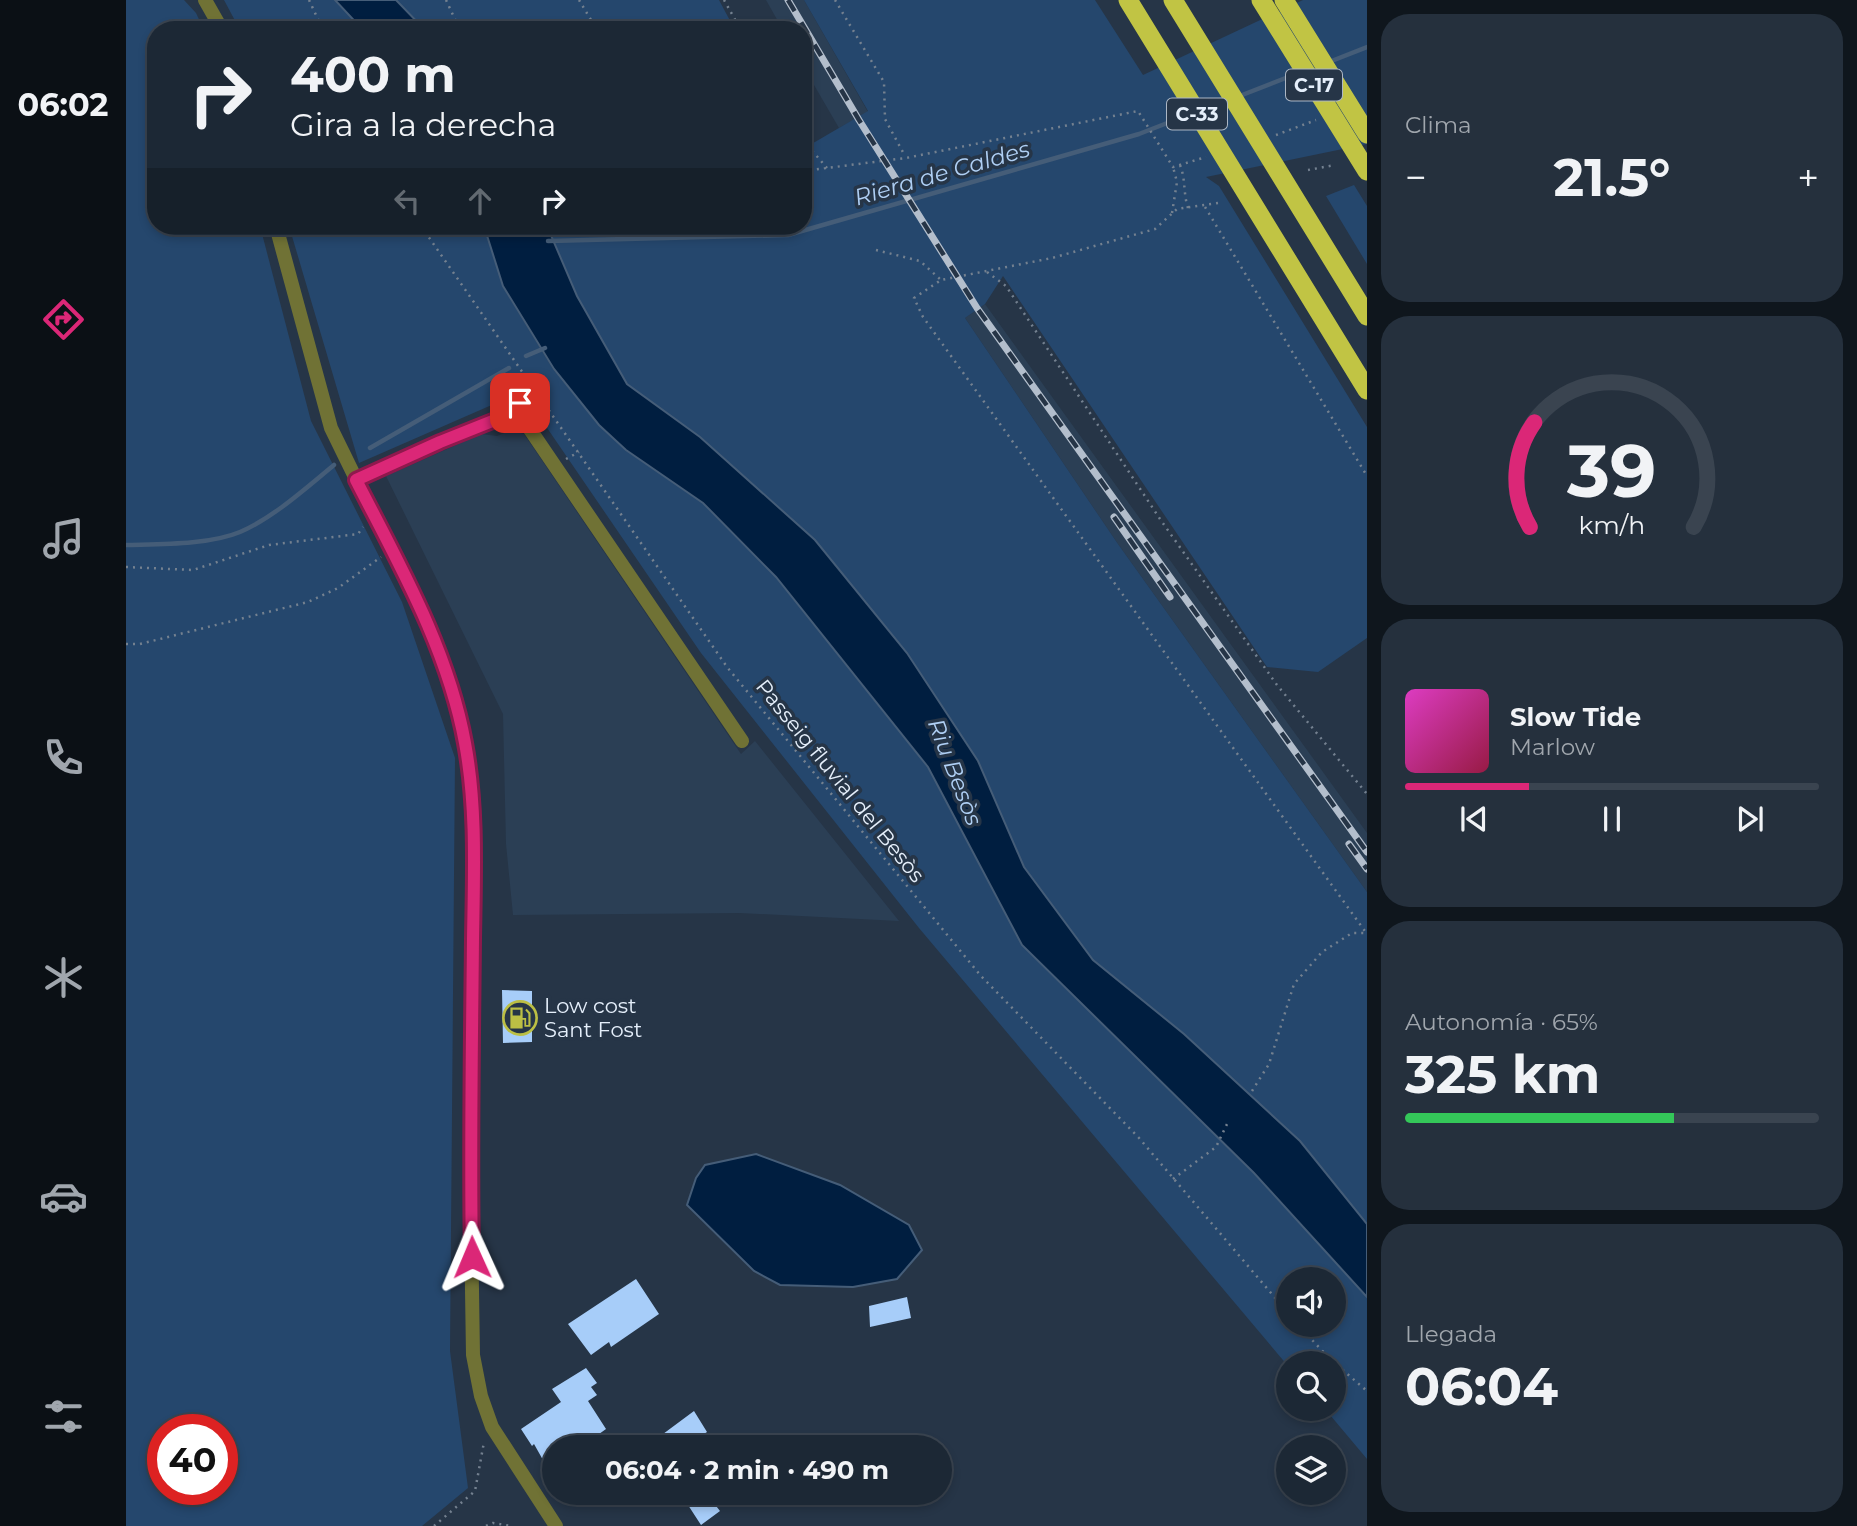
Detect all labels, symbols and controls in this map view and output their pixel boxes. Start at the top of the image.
text: 400 m [290,45,456,104]
icon: right [175,49,266,140]
road number: C-17 [1286,69,1342,100]
text: 06:02 [18,85,108,124]
road number: C-33 [1167,98,1227,130]
text: Gira a la derecha [290,105,556,144]
text: Clima [1405,111,1472,139]
water label: Riera de Caldes [851,135,1033,211]
text: 21.5° [1553,146,1671,209]
text: − [1405,154,1427,201]
text: + [1797,154,1819,201]
icon: left [388,182,426,220]
icon: ahead [461,182,499,220]
icon: right [534,182,572,220]
icon: directions [39,295,88,344]
pin [490,373,550,433]
icon: arrive [501,384,539,422]
text: 39 [1566,427,1657,515]
text: km/h [1579,509,1645,539]
icon: music [39,514,88,563]
street label: Passeig fluvial del Besòs [751,674,930,887]
text: Slow Tide [1510,701,1641,733]
water label: Riu Besòs [922,715,988,829]
icon: phone [39,733,88,782]
text: Marlow [1510,733,1595,761]
icon: previous [1455,800,1493,838]
icon: pause [1593,800,1631,838]
icon: next [1731,800,1769,838]
icon: climate [39,953,88,1002]
place label: Low cost Sant Fost [544,993,642,1042]
fuel station icon: Low cost Sant Fost [501,999,539,1037]
text: Autonomía · 65% [1405,1008,1598,1036]
text: 325 km [1405,1043,1600,1106]
icon: car [39,1172,88,1221]
position arrow [435,1220,509,1294]
map controls [1276,1267,1346,1505]
button: sound [1276,1267,1346,1337]
text: Llegada [1405,1320,1497,1348]
button: search [1276,1351,1346,1421]
text: 06:04 [1405,1355,1558,1418]
icon: filters [39,1392,88,1441]
speed limit sign: 40 [147,1414,238,1505]
button: layers [1276,1435,1346,1505]
text: 06:04 · 2 min · 490 m [605,1454,889,1486]

